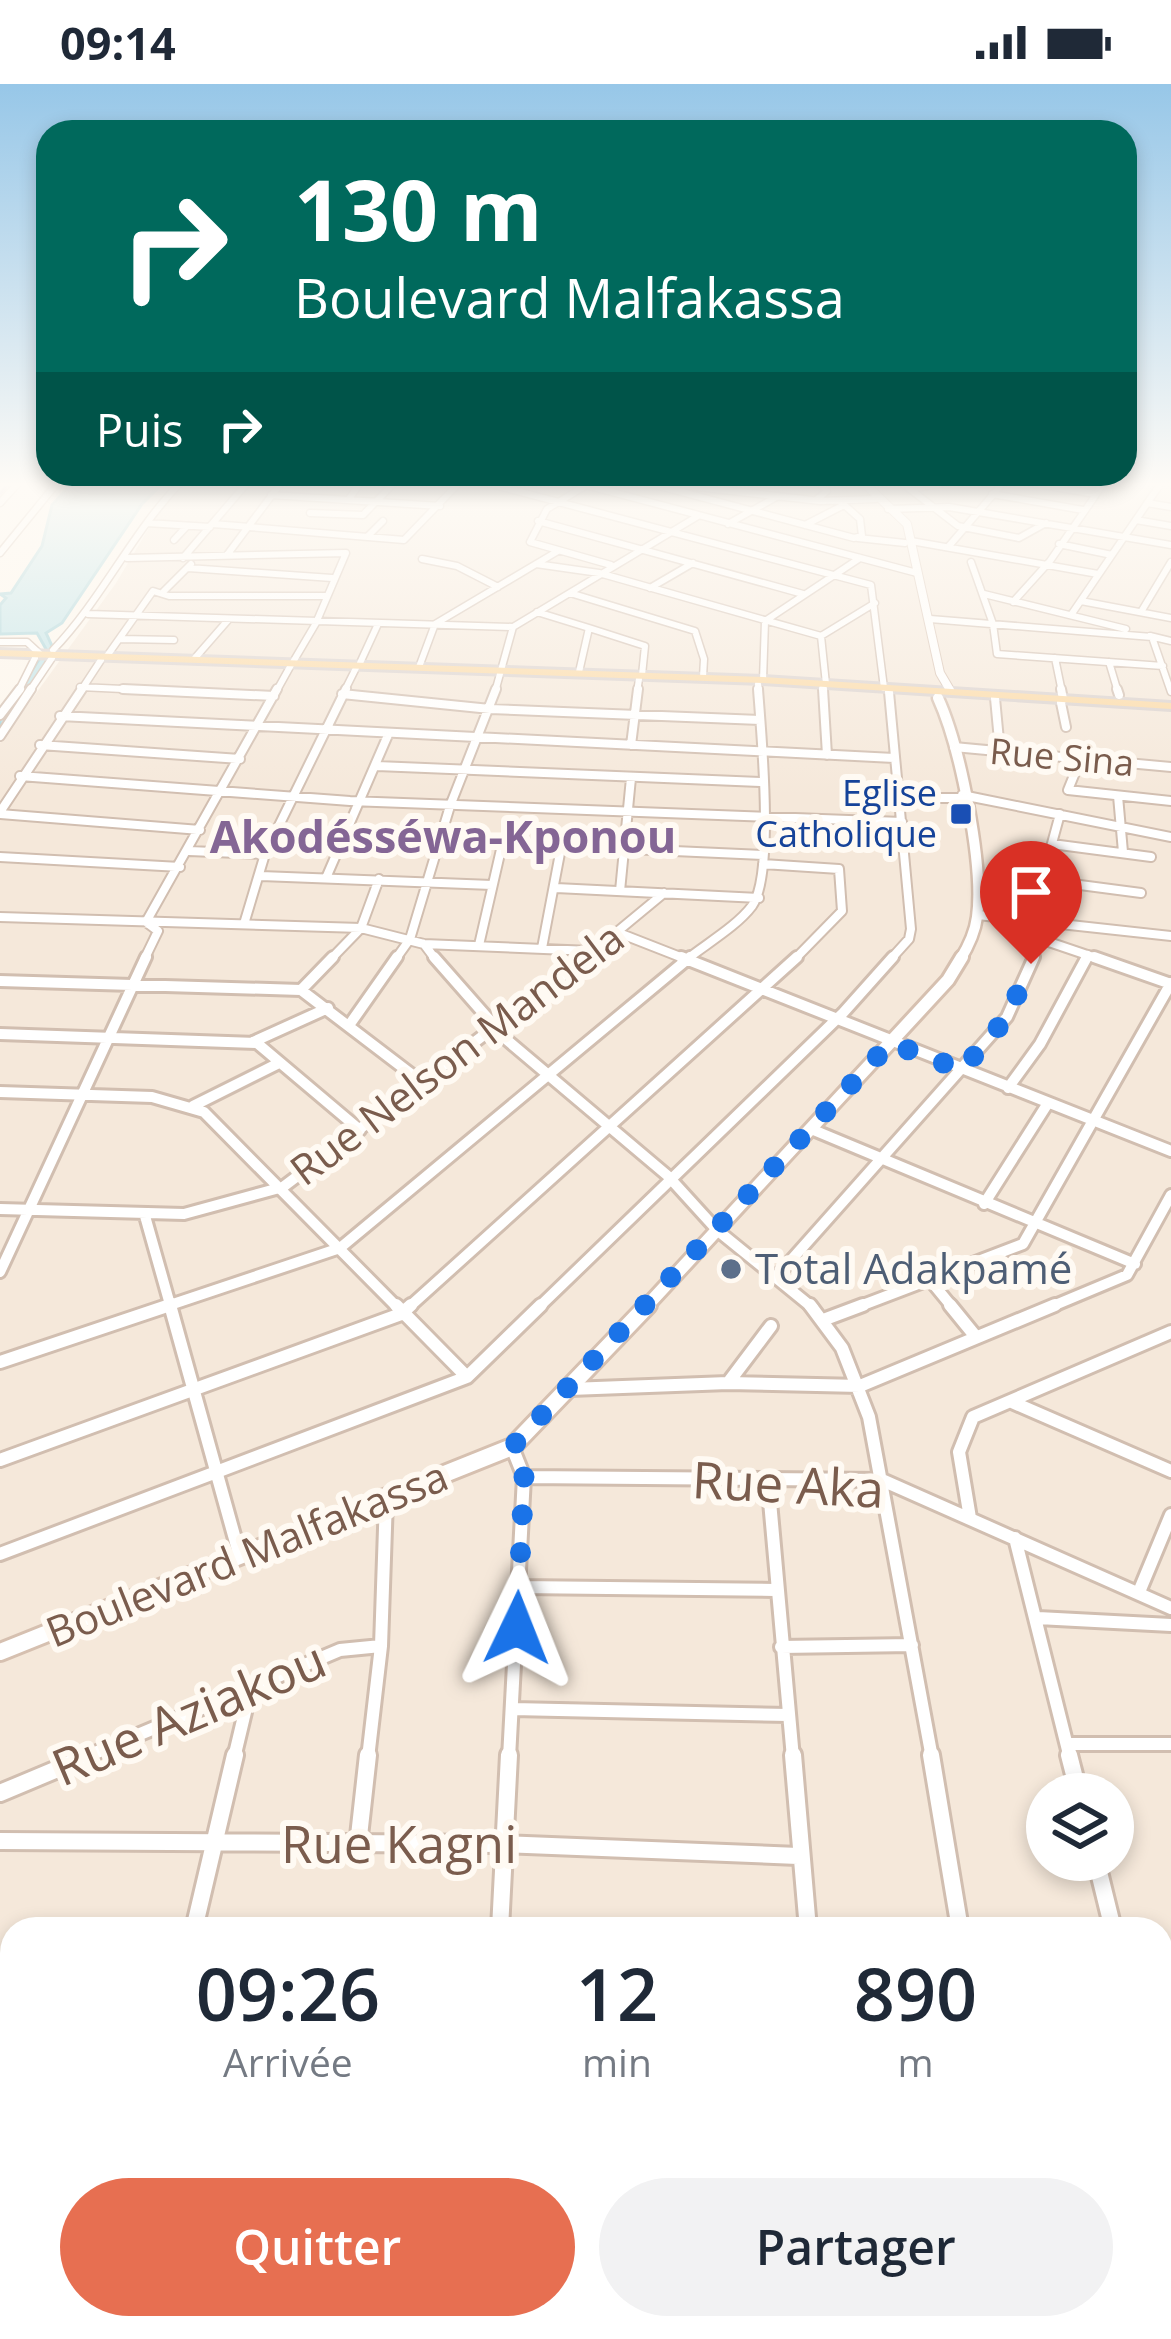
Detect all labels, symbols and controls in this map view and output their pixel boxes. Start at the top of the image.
text: 09:14 [60,12,176,73]
text: 130 m [294,151,542,266]
icon: right [96,168,252,324]
text: Boulevard Malfakassa [294,260,845,334]
icon: right [207,396,273,462]
text: Puis [96,399,183,460]
street label: Rue Sina [988,726,1136,787]
place label: Eglise Catholique [755,768,937,858]
marker: Eglise Catholique [948,801,974,827]
district label: Akodésséwa-Kponou [210,805,676,866]
pin [980,841,1082,964]
icon: arrive [998,859,1064,925]
street label: Rue Nelson Mandela [278,908,635,1197]
place label: Total Adakpamé [755,1239,1072,1296]
marker: Total Adakpamé [718,1256,744,1282]
street label: Rue Aka [690,1443,886,1523]
street label: Boulevard Malfakassa [37,1446,456,1659]
position arrow [454,1565,580,1691]
street label: Rue Aziakou [41,1623,336,1801]
map controls [1026,1773,1134,1881]
button: layers [1026,1773,1134,1881]
street label: Rue Kagni [281,1808,517,1878]
text: 09:26 [196,1944,380,2042]
text: 12 [576,1944,658,2042]
text: 890 [854,1944,977,2042]
text: Arrivée [223,2035,353,2088]
text: min [582,2035,652,2088]
text: m [897,2035,934,2088]
button: Quitter [60,2178,575,2316]
button: Partager [599,2178,1113,2316]

